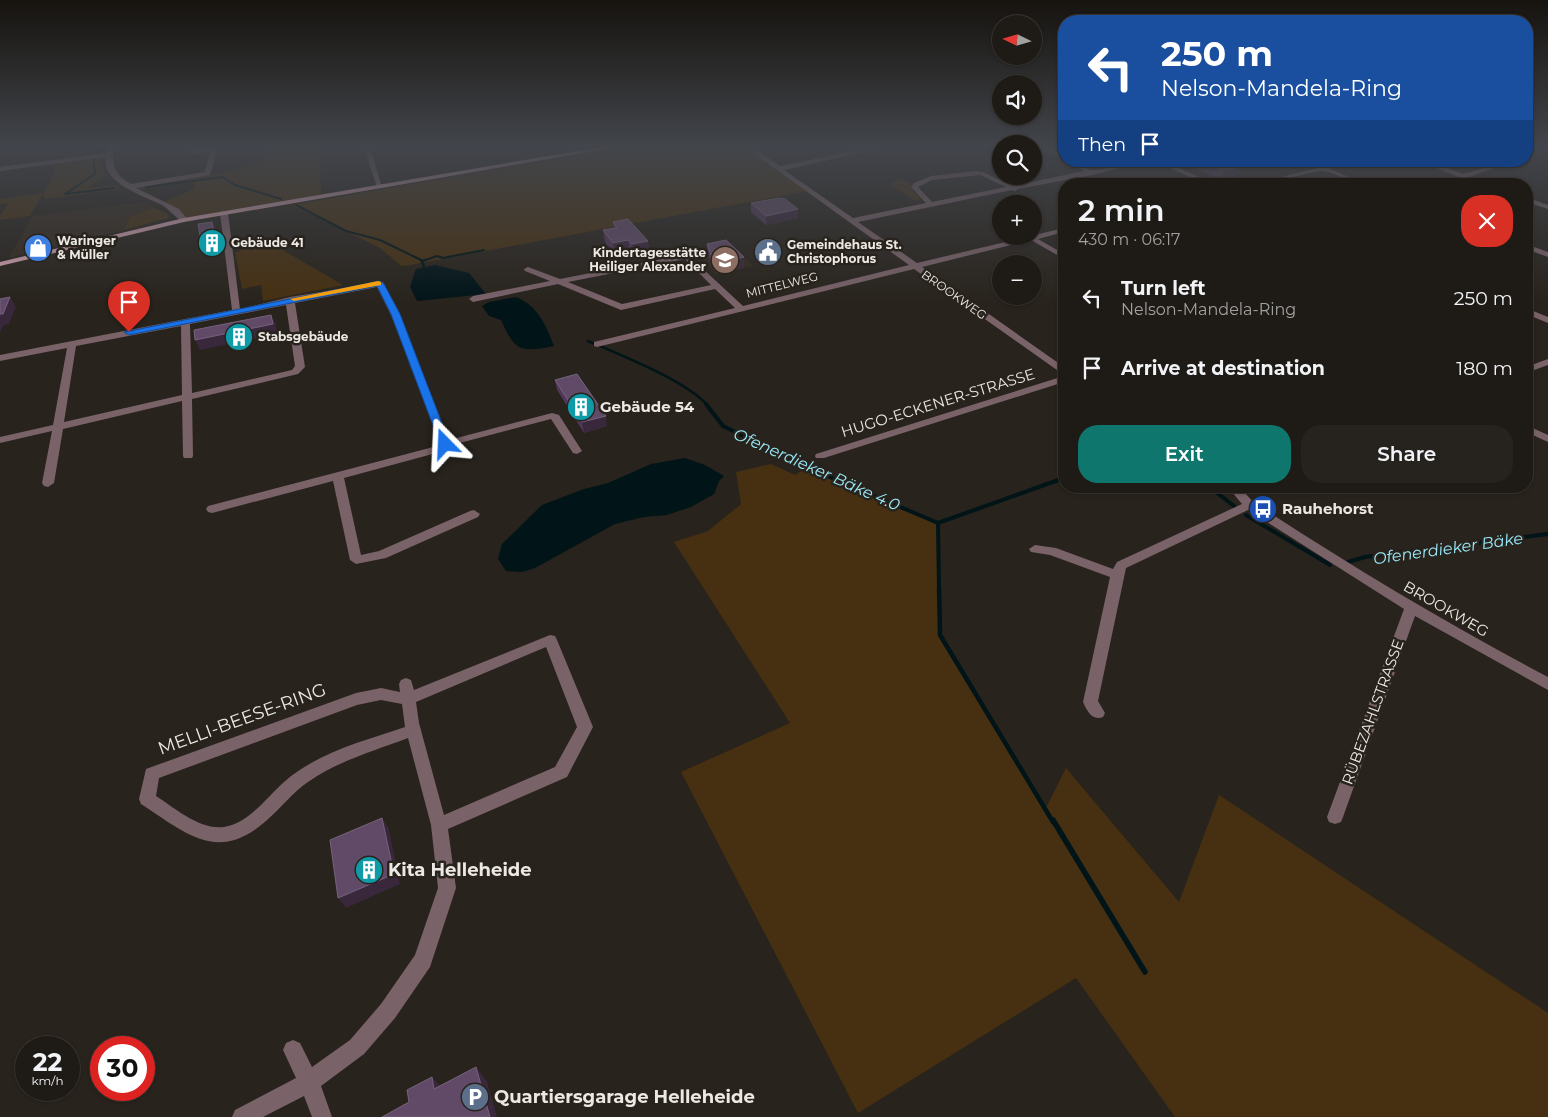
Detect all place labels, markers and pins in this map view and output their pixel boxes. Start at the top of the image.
building icon: Gebäude 41 [197,228,227,258]
shop icon: Waringer & Müller [23,233,53,263]
place label: Waringer & Müller [57,233,116,262]
place label: Gebäude 41 [231,235,304,250]
public building icon: Gemeindehaus St. Christophorus [753,237,783,267]
place label: Gemeindehaus St. Christophorus [787,237,902,266]
place label: Kindertagesstätte Heiliger Alexander [589,245,706,274]
school or university icon: Kindertagesstätte Heiliger Alexander [710,245,740,275]
pin [108,281,150,332]
building icon: Stabsgebäude [224,322,254,352]
place label: Stabsgebäude [258,329,349,344]
building icon: Gebäude 54 [566,392,596,422]
place label: Gebäude 54 [600,397,695,416]
bus stop icon: Rauhehorst [1248,494,1278,524]
place label: Rauhehorst [1282,499,1374,518]
building icon: Kita Helleheide [354,855,384,885]
place label: Kita Helleheide [388,859,532,881]
parking icon: Quartiersgarage Helleheide [460,1082,490,1112]
place label: Quartiersgarage Helleheide [494,1086,755,1108]

